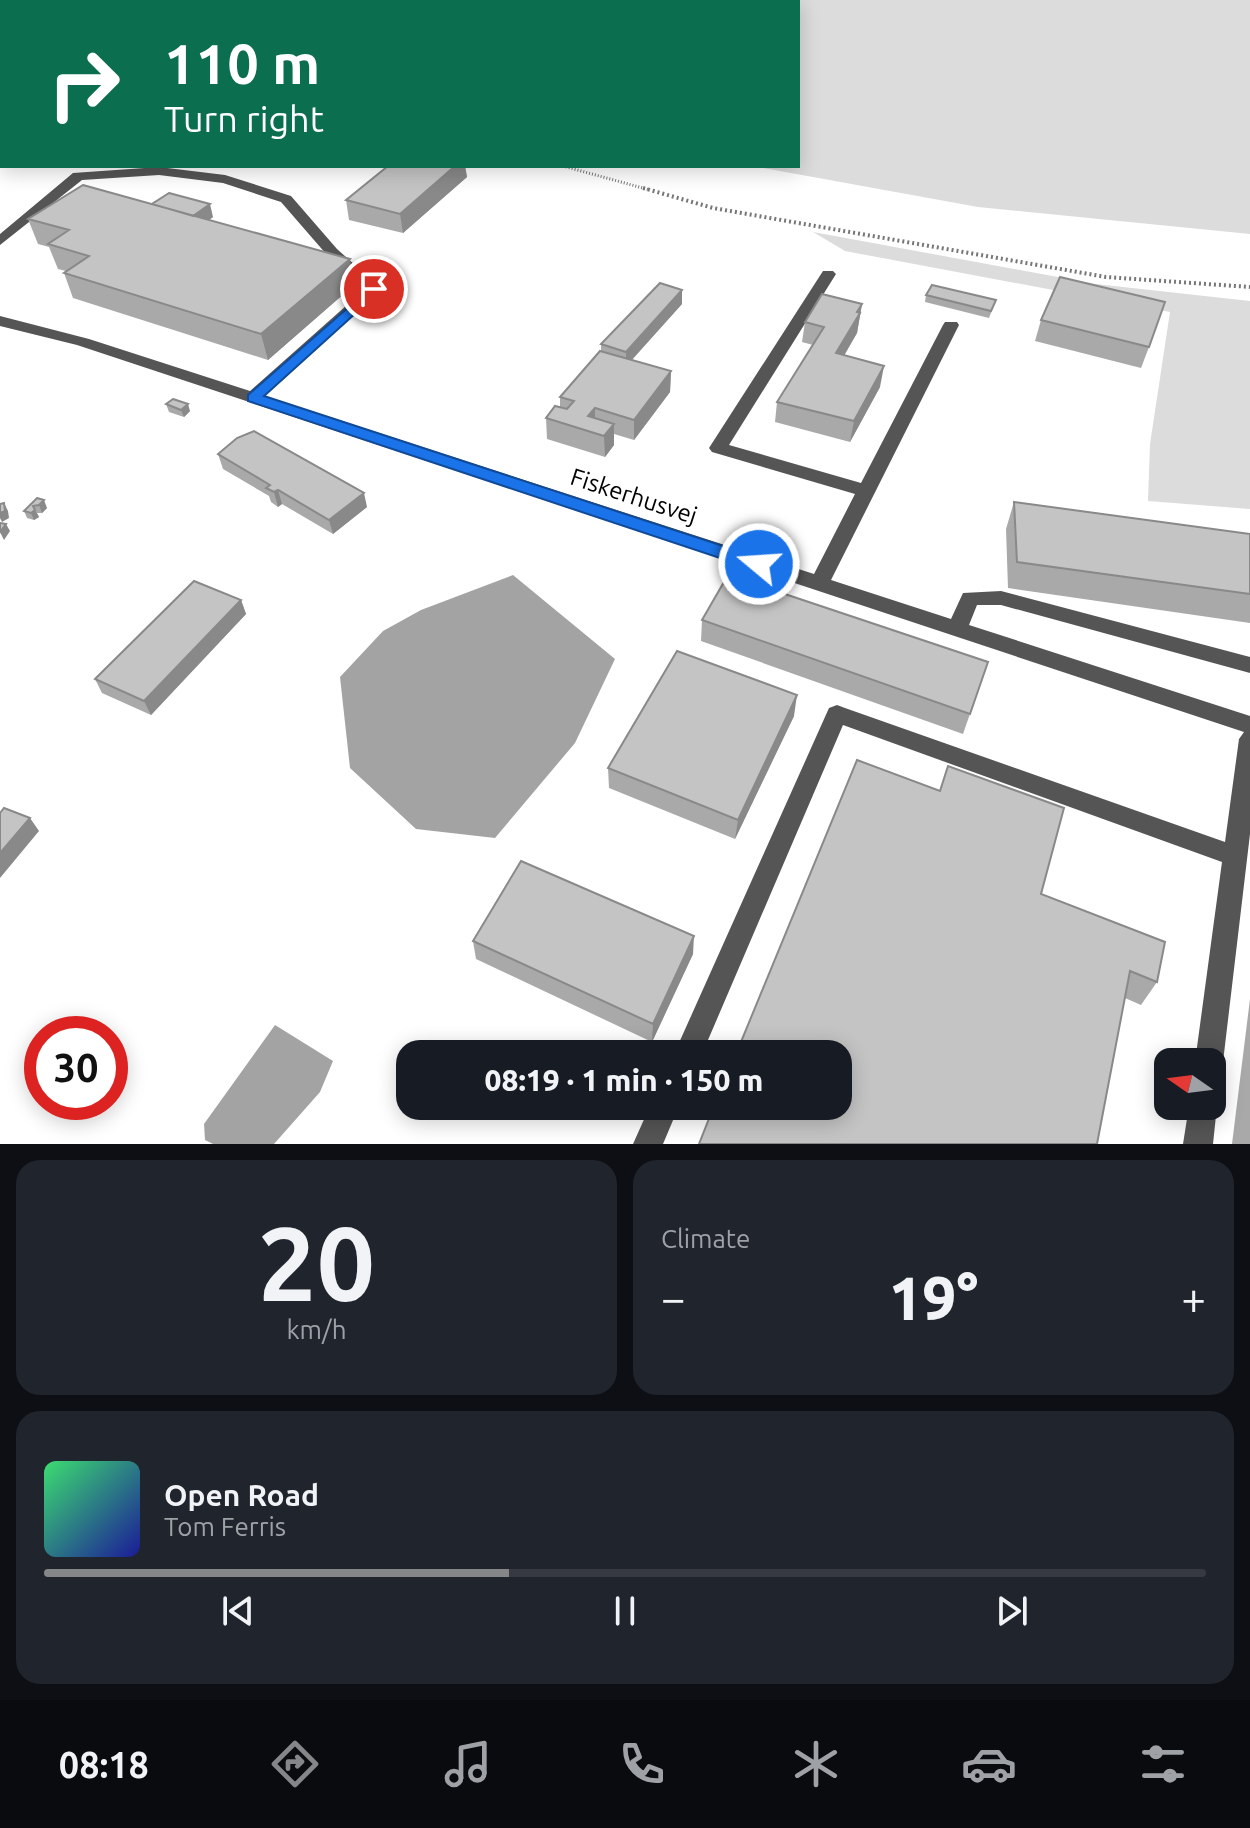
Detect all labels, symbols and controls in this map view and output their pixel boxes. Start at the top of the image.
icon: right [32,32,136,136]
text: 110 m [164,32,320,95]
text: Turn right [164,98,324,139]
pin [340,255,408,323]
icon: arrive [352,267,396,311]
street label: Fiskerhusvej [567,463,701,529]
position arrow [717,522,801,606]
speed limit sign: 30 [24,1016,128,1120]
north arrow [1154,1048,1226,1120]
map controls [1154,1048,1226,1120]
text: 08:19 · 1 min · 150 m [485,1063,763,1097]
text: 20 [258,1204,375,1321]
text: Climate [661,1224,750,1253]
text: 19° [889,1264,978,1331]
text: − [661,1273,686,1322]
text: + [1181,1273,1206,1322]
text: km/h [286,1315,347,1344]
text: Open Road [164,1478,319,1512]
text: Tom Ferris [164,1512,286,1541]
icon: previous [216,1589,260,1633]
icon: pause [603,1589,647,1633]
icon: next [990,1589,1034,1633]
icon: directions [267,1736,323,1792]
icon: music [440,1736,496,1792]
icon: phone [614,1736,670,1792]
icon: climate [788,1736,844,1792]
icon: car [961,1736,1017,1792]
icon: filters [1135,1736,1191,1792]
text: 08:18 [59,1744,149,1785]

